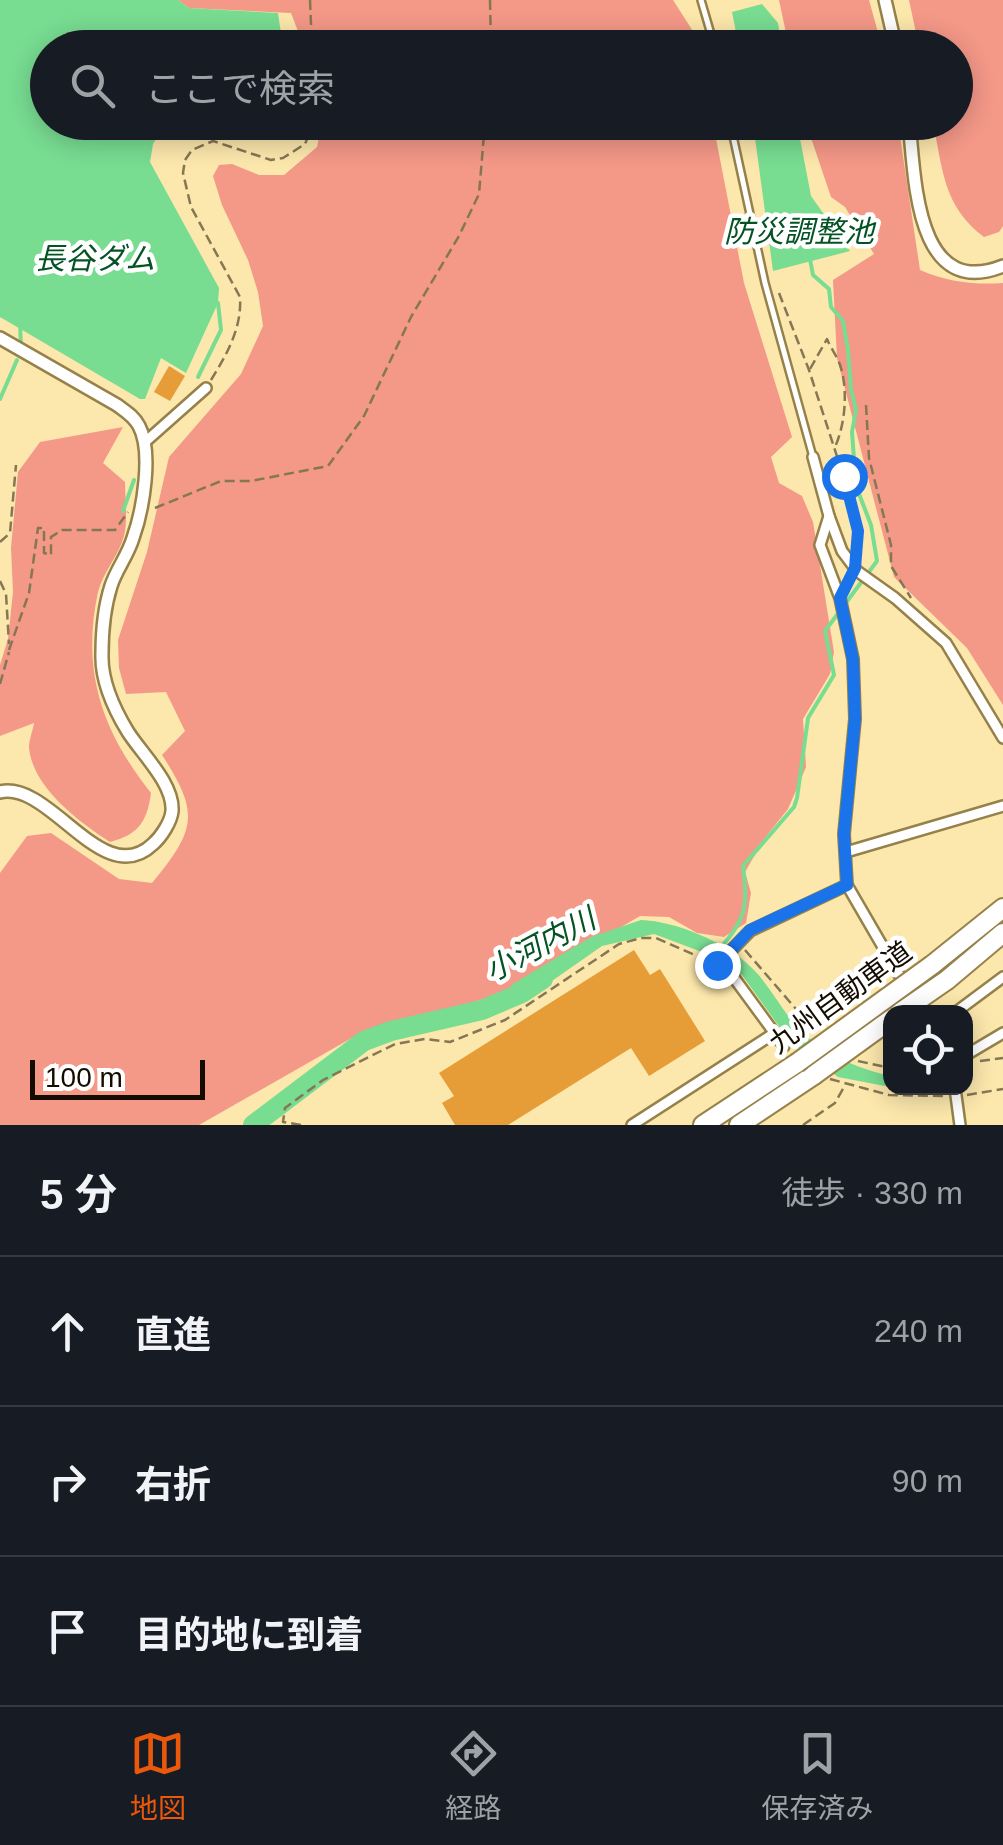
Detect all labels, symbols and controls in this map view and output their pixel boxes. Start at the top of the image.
search box [30,30,973,140]
icon: search [65,58,120,113]
text: ここで検索 [145,68,335,110]
water label: 防災調整池 [724,215,877,248]
water label: 長谷ダム [35,242,155,275]
route start [822,454,868,500]
water label: 小河内川 [479,900,603,987]
street label: 九州自動車道 [763,935,917,1059]
route end [695,943,741,989]
map controls [883,1005,973,1095]
button: locate [883,1005,973,1095]
scale bar [30,1055,205,1100]
text: 100 m [45,1062,123,1093]
text: 5 分 [40,1171,117,1218]
text: 徒歩 · 330 m [782,1175,963,1211]
icon: ahead [40,1304,95,1359]
text: 240 m [874,1313,963,1349]
text: 直進 [135,1314,211,1356]
icon: right [40,1454,95,1509]
text: 90 m [892,1463,963,1499]
text: 右折 [135,1464,211,1506]
icon: arrive [40,1604,95,1659]
text: 目的地に到着 [135,1614,363,1656]
tab: 地図 [130,1726,186,1826]
tab: 経路 [445,1726,501,1826]
tab: 保存済み [761,1726,873,1826]

